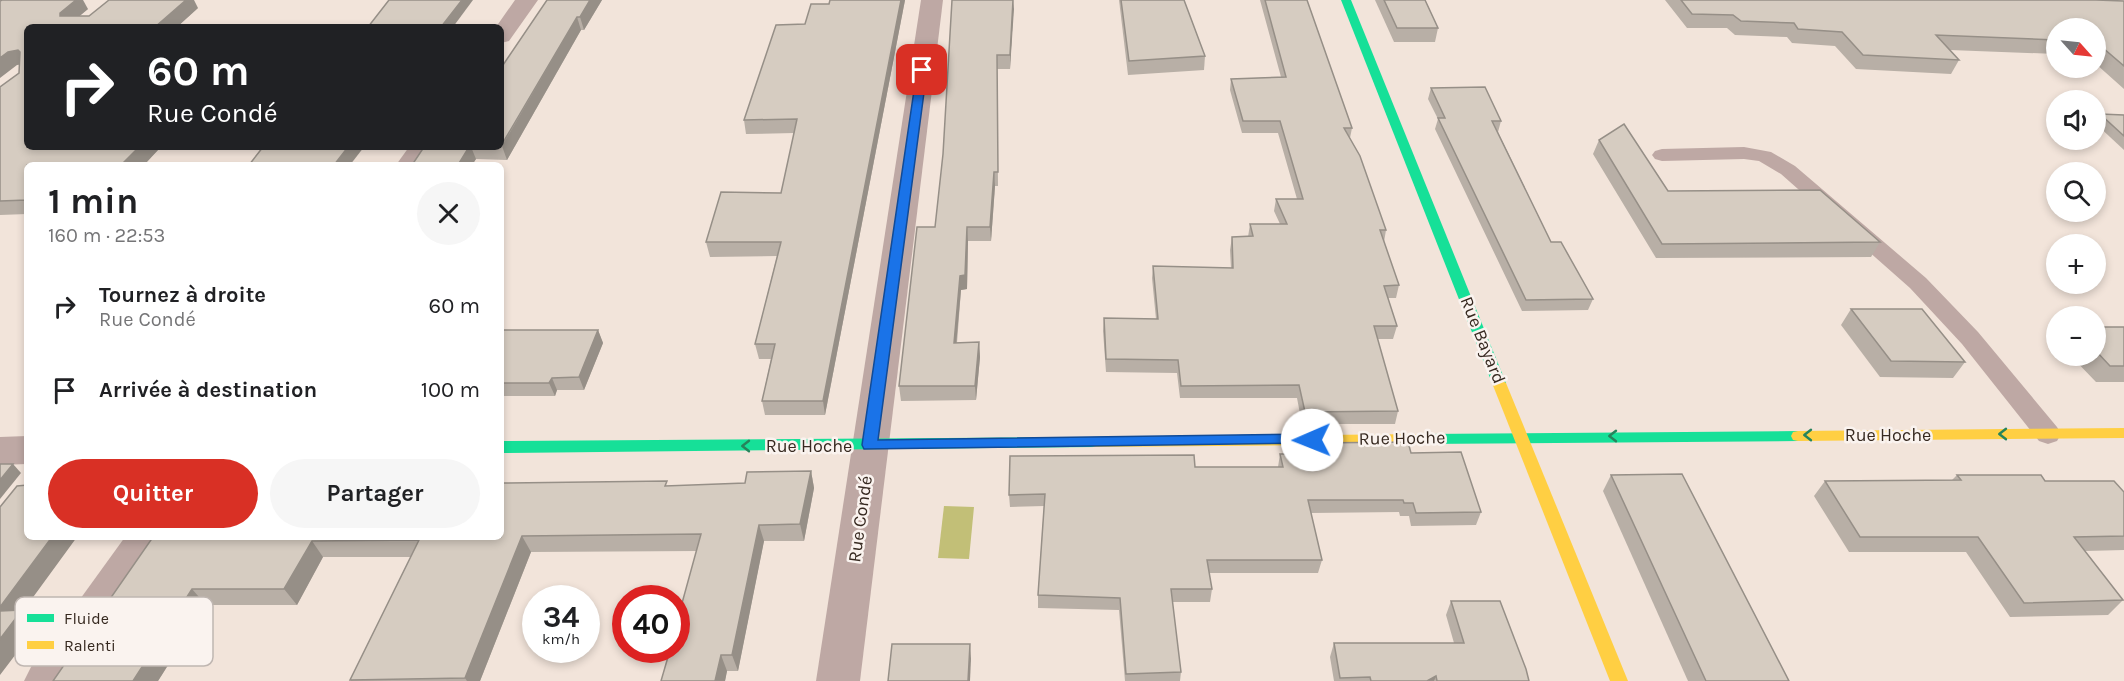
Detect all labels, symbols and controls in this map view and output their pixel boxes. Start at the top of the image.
north arrow [2046,18,2106,78]
map controls [2046,18,2106,366]
pin [896,44,947,95]
text: 60 m [147,46,250,96]
icon: right [48,48,126,126]
icon: arrive [905,53,938,86]
button: sound [2046,90,2106,150]
text: Rue Condé [147,97,278,129]
button: search [2046,162,2106,222]
text: 1 min [48,180,138,222]
button: close [417,182,480,245]
text: 160 m · 22:53 [48,224,165,247]
button: + [2046,234,2106,294]
text: Tournez à droite [99,282,266,308]
icon: right [48,290,81,323]
text: 60 m [429,293,480,319]
street label: Rue Bayard [1456,293,1510,387]
button: − [2046,306,2106,366]
text: Rue Condé [99,308,196,331]
icon: arrive [48,374,81,407]
text: Arrivée à destination [99,377,317,403]
text: 100 m [421,377,480,403]
position arrow [1280,408,1344,472]
street label: Rue Hoche [1845,424,1931,446]
street label: Rue Hoche [1358,426,1446,450]
one-way arrow [1998,428,2007,440]
one-way arrow [1803,429,1812,441]
one-way arrow [1608,430,1617,442]
street label: Rue Hoche [766,435,852,457]
one-way arrow [741,440,750,452]
button: Quitter [48,459,258,528]
button: Partager [270,459,480,528]
street label: Rue Condé [843,474,877,564]
speed limit sign: 40 [612,585,690,663]
legend [15,597,213,666]
text: 34 [543,599,579,635]
text: Fluide [64,609,109,628]
text: km/h [542,630,580,648]
text: Ralenti [64,636,116,655]

